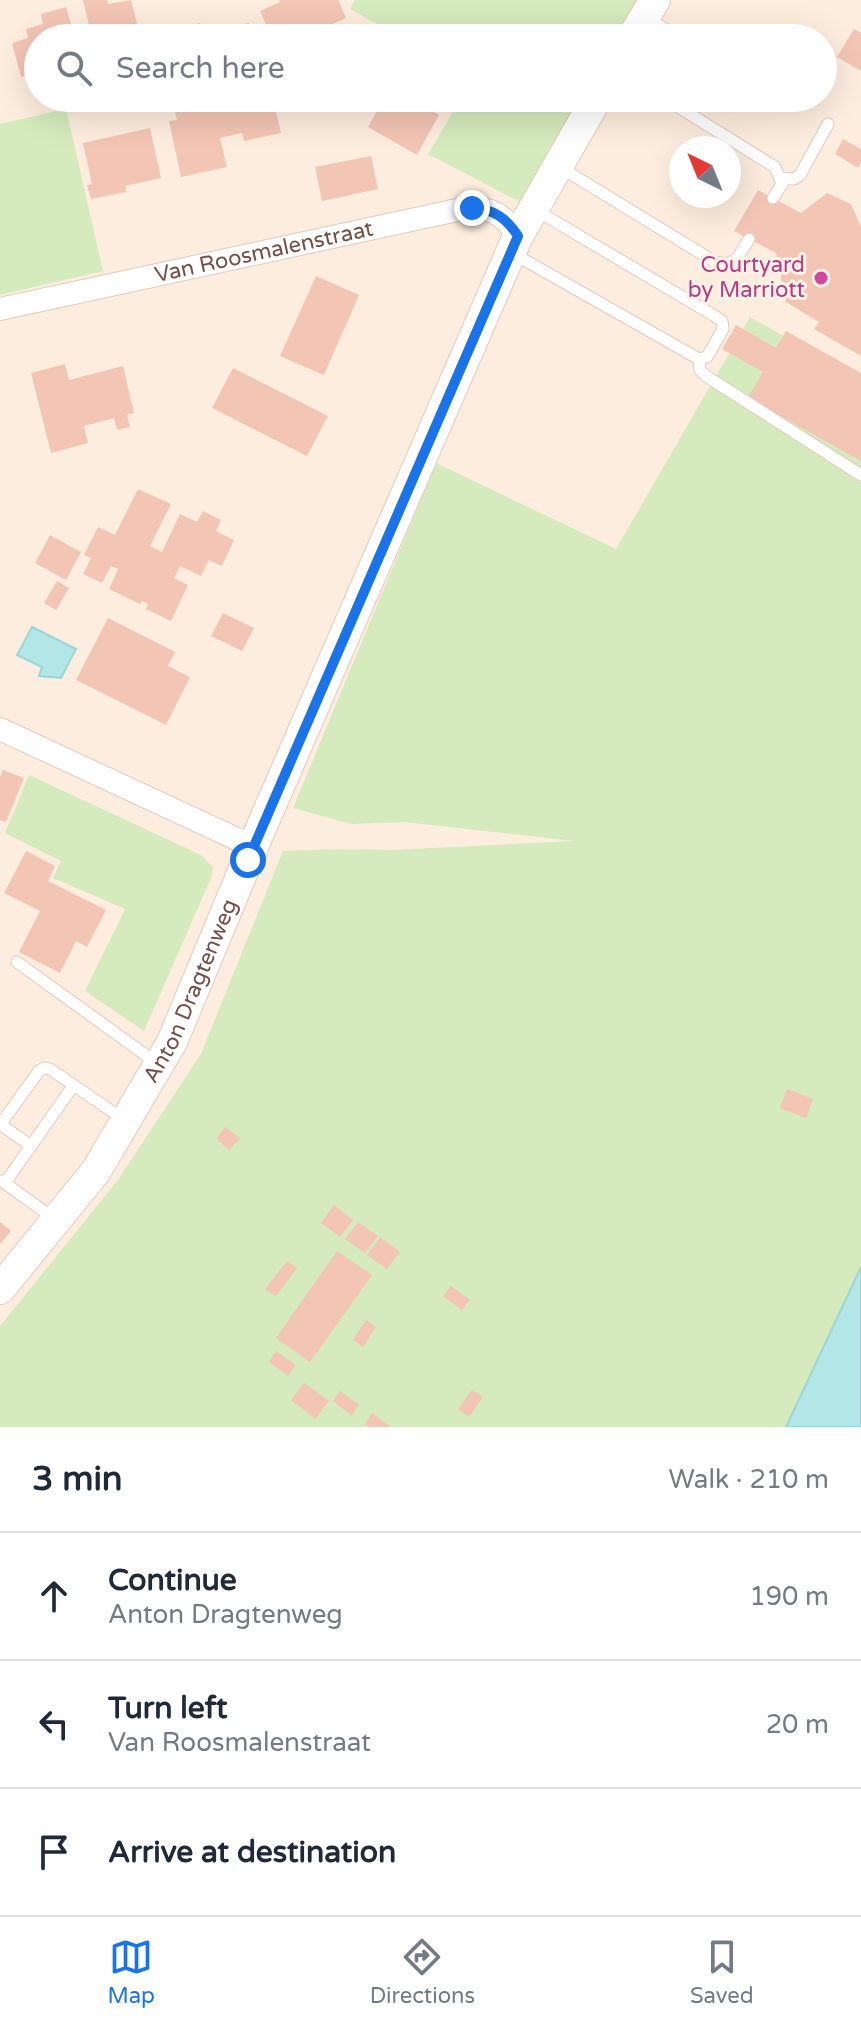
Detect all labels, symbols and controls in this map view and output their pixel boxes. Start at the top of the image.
search box [24,24,837,112]
icon: search [52,46,96,90]
text: Search here [116,50,285,87]
north arrow [669,136,741,208]
route end [454,190,490,226]
street label: Van Roosmalenstraat [152,216,375,288]
place label: Courtyard by Marriott [688,252,805,303]
marker: Courtyard by Marriott [812,269,830,287]
route start [230,842,266,878]
street label: Anton Dragtenweg [138,895,243,1088]
text: 3 min [32,1459,123,1500]
text: Walk · 210 m [669,1464,829,1495]
text: Continue [108,1562,237,1599]
icon: ahead [32,1574,76,1618]
text: 190 m [749,1581,829,1612]
text: Anton Dragtenweg [108,1599,343,1630]
text: Turn left [108,1690,227,1727]
icon: left [32,1702,76,1746]
text: 20 m [766,1709,829,1740]
text: Van Roosmalenstraat [108,1727,371,1758]
icon: arrive [32,1830,76,1874]
text: Arrive at destination [108,1834,396,1871]
tab: Map [107,1935,155,2009]
tab: Directions [370,1935,475,2009]
tab: Saved [690,1935,754,2009]

